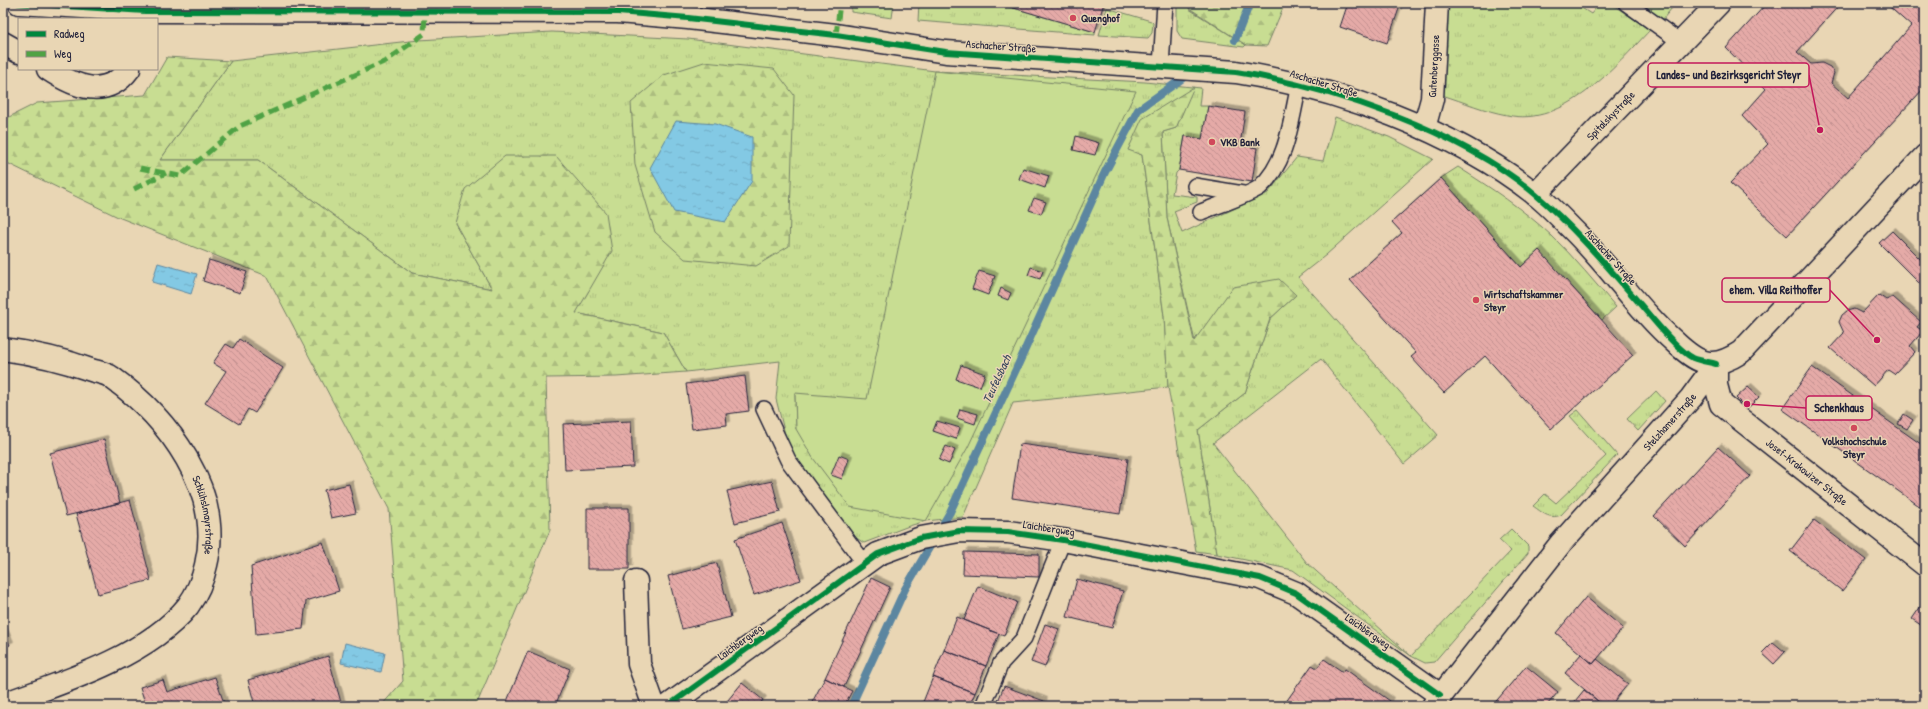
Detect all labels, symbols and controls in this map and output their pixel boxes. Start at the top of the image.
place label: Quenghof [1081,11,1121,26]
marker: Quenghof [1068,13,1078,23]
legend [18,18,158,70]
text: Radweg [54,25,85,42]
street label: Gutenberggasse [1425,34,1442,98]
street label: Aschacher Straße [965,37,1037,55]
text: Weg [54,45,72,62]
callout: Landes- und Bezirksgericht Steyr [1648,63,1809,87]
street label: Aschacher Straße [1288,66,1360,100]
text: Landes- und Bezirksgericht Steyr [1657,66,1802,84]
street label: Spitalskystraße [1584,87,1638,143]
place label: VKB Bank [1220,135,1260,149]
marker: VKB Bank [1207,137,1217,147]
street label: Aschacher Straße [1582,226,1640,288]
callout: ehem. Villa Reithoffer [1722,278,1830,302]
text: ehem. Villa Reithoffer [1729,281,1823,298]
place label: Wirtschaftskammer Steyr [1484,287,1564,315]
marker: Wirtschaftskammer Steyr [1471,295,1481,305]
water label: Teufelsbach [978,351,1016,406]
street label: Stelzhamerstraße [1640,390,1700,454]
callout: Schenkhaus [1806,396,1872,420]
text: Schenkhaus [1814,399,1864,416]
marker: Volkshochschule Steyr [1849,423,1859,433]
place label: Volkshochschule Steyr [1821,434,1887,462]
street label: Josef-Krakowizer Straße [1763,435,1851,509]
street label: Schlühslmayrstraße [189,473,216,556]
street label: Laichbergweg [1022,517,1076,539]
street label: Laichbergweg [1343,610,1393,652]
street label: Laichbergweg [715,621,765,663]

